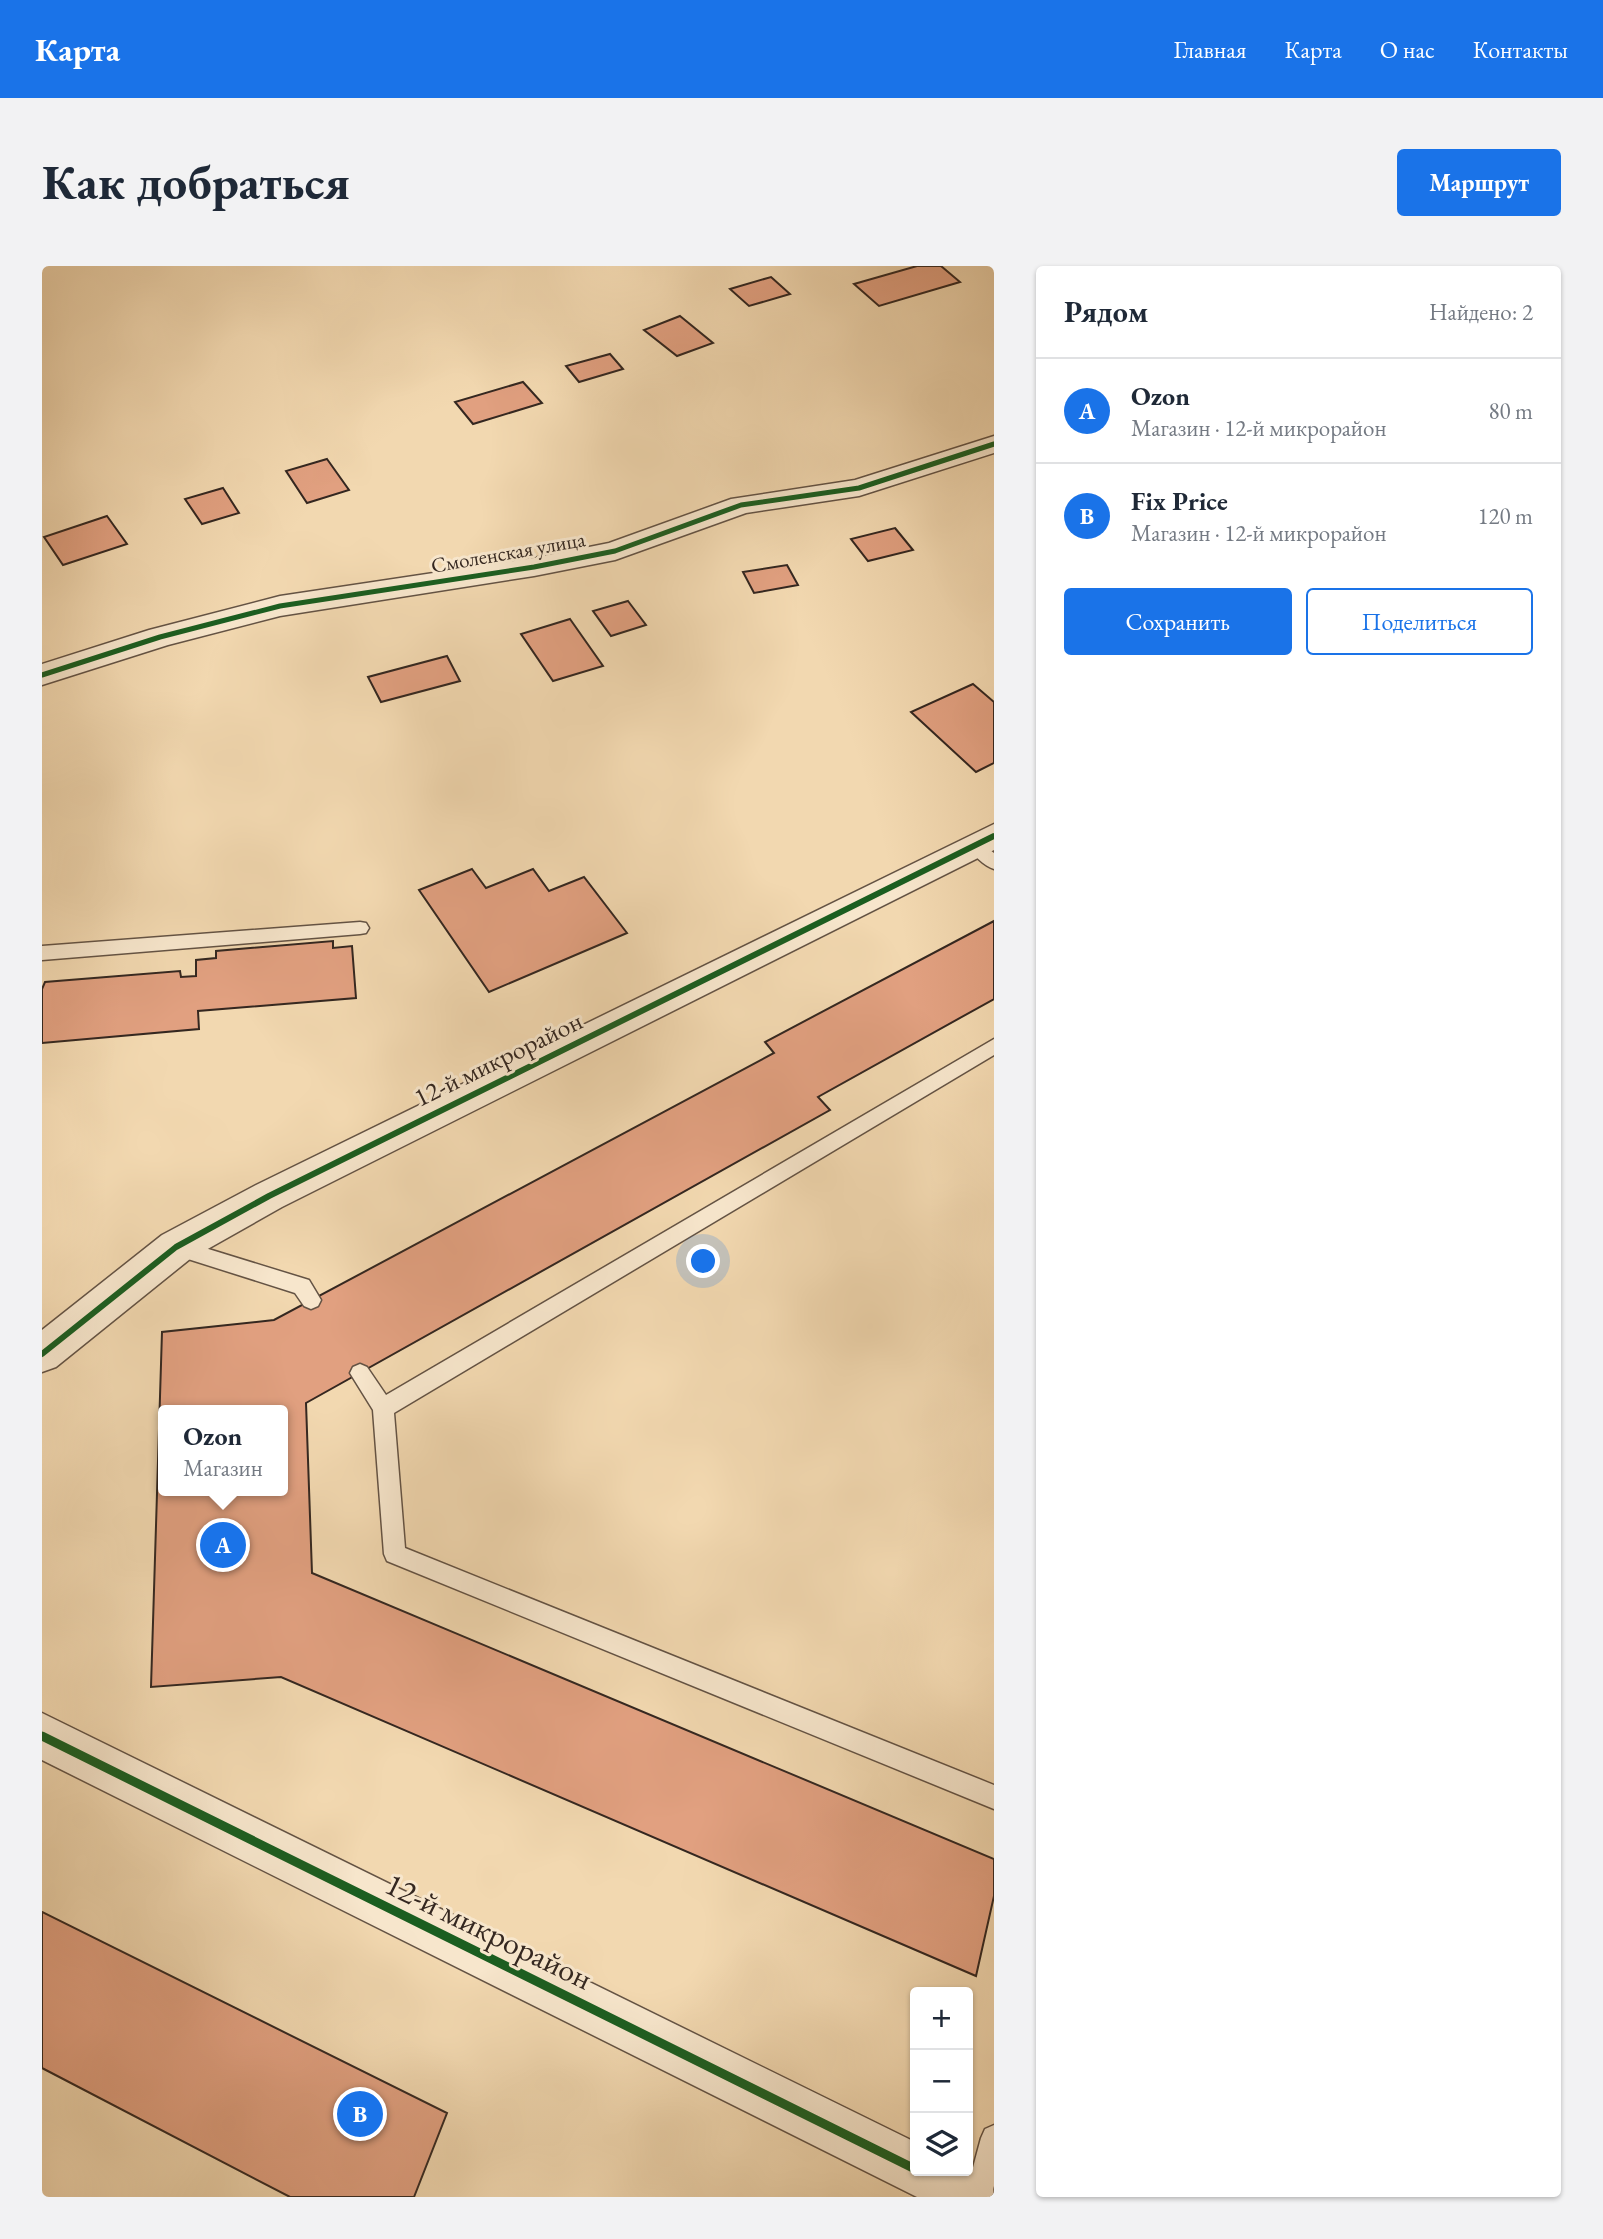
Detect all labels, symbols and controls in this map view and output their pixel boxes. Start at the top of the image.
text: Карта [35,28,120,71]
text: Главная [1173,34,1247,65]
text: Карта [1285,34,1342,65]
text: О нас [1380,34,1435,65]
text: Контакты [1473,34,1568,65]
button: Маршрут [1397,149,1561,216]
text: Как добраться [42,150,350,214]
text: Рядом [1064,292,1148,331]
text: Найдено: 2 [1429,297,1533,327]
text: Ozon [1131,379,1190,413]
text: A [1079,396,1095,426]
text: 80 m [1488,396,1533,426]
text: Магазин · 12-й микрорайон [1131,413,1386,443]
text: Fix Price [1131,484,1228,518]
text: B [1080,501,1094,531]
text: 120 m [1477,501,1533,531]
text: Магазин · 12-й микрорайон [1131,518,1386,548]
street label: Смоленская улица [429,525,588,579]
button: Сохранить [1064,588,1292,655]
button: Поделиться [1306,588,1533,655]
street label: 12-й микрорайон [408,1004,588,1114]
your location [686,1244,720,1278]
popup [158,1405,288,1496]
text: Ozon [183,1419,242,1453]
text: Магазин [183,1453,263,1483]
pin: A [200,1519,246,1571]
street label: 12-й микрорайон [378,1863,600,1999]
map controls [910,1987,973,2176]
button: + [910,1987,973,2050]
button: − [910,2050,973,2113]
pin: B [337,2088,383,2140]
button: layers [910,2113,973,2176]

